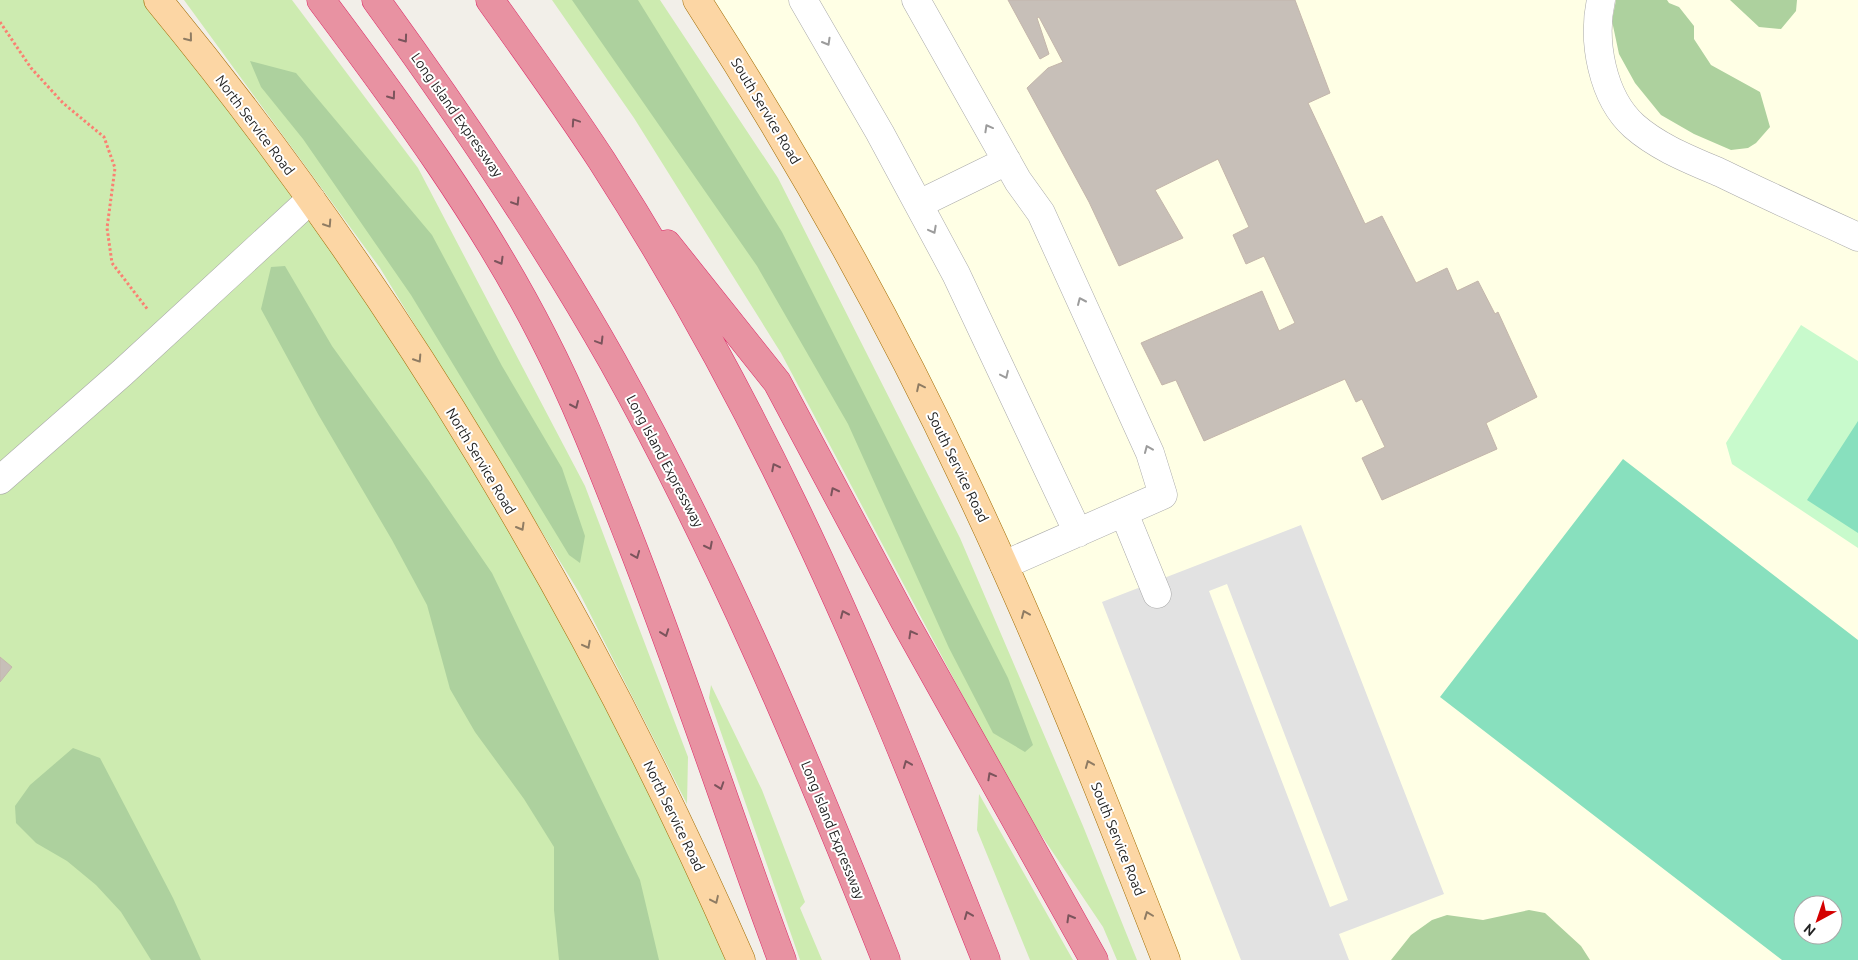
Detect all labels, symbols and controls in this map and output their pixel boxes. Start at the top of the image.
one-way arrow [183,32,192,41]
one-way arrow [398,33,407,43]
one-way arrow [821,37,831,46]
street label: Long Island Expressway [408,50,506,180]
street label: South Service Road [728,55,804,167]
street label: North Service Road [212,72,298,178]
one-way arrow [386,90,395,100]
one-way arrow [572,118,581,127]
one-way arrow [984,124,994,133]
one-way arrow [510,197,519,206]
one-way arrow [322,218,331,228]
one-way arrow [926,224,936,233]
one-way arrow [494,255,504,264]
one-way arrow [1077,297,1088,306]
one-way arrow [594,336,604,345]
one-way arrow [411,354,421,363]
one-way arrow [998,370,1009,379]
one-way arrow [916,383,926,392]
street label: Long Island Expressway [623,392,707,530]
one-way arrow [569,400,580,409]
street label: North Service Road [443,405,519,517]
street label: South Service Road [924,409,992,525]
one-way arrow [1144,445,1155,454]
one-way arrow [771,464,781,473]
one-way arrow [830,488,840,497]
one-way arrow [515,522,525,531]
one-way arrow [703,541,713,550]
one-way arrow [630,550,640,559]
one-way arrow [839,610,850,619]
one-way arrow [1021,610,1032,619]
one-way arrow [659,628,669,637]
one-way arrow [908,630,918,639]
one-way arrow [581,640,591,649]
street label: North Service Road [640,758,708,874]
street label: Long Island Expressway [798,759,868,902]
one-way arrow [903,760,914,769]
one-way arrow [1084,760,1094,768]
one-way arrow [987,772,997,781]
street label: South Service Road [1088,780,1148,898]
one-way arrow [714,781,724,790]
one-way arrow [708,895,719,904]
north arrow [1793,895,1843,945]
one-way arrow [964,911,974,920]
one-way arrow [1144,911,1154,919]
one-way arrow [1067,914,1077,923]
text: N [1800,920,1819,939]

